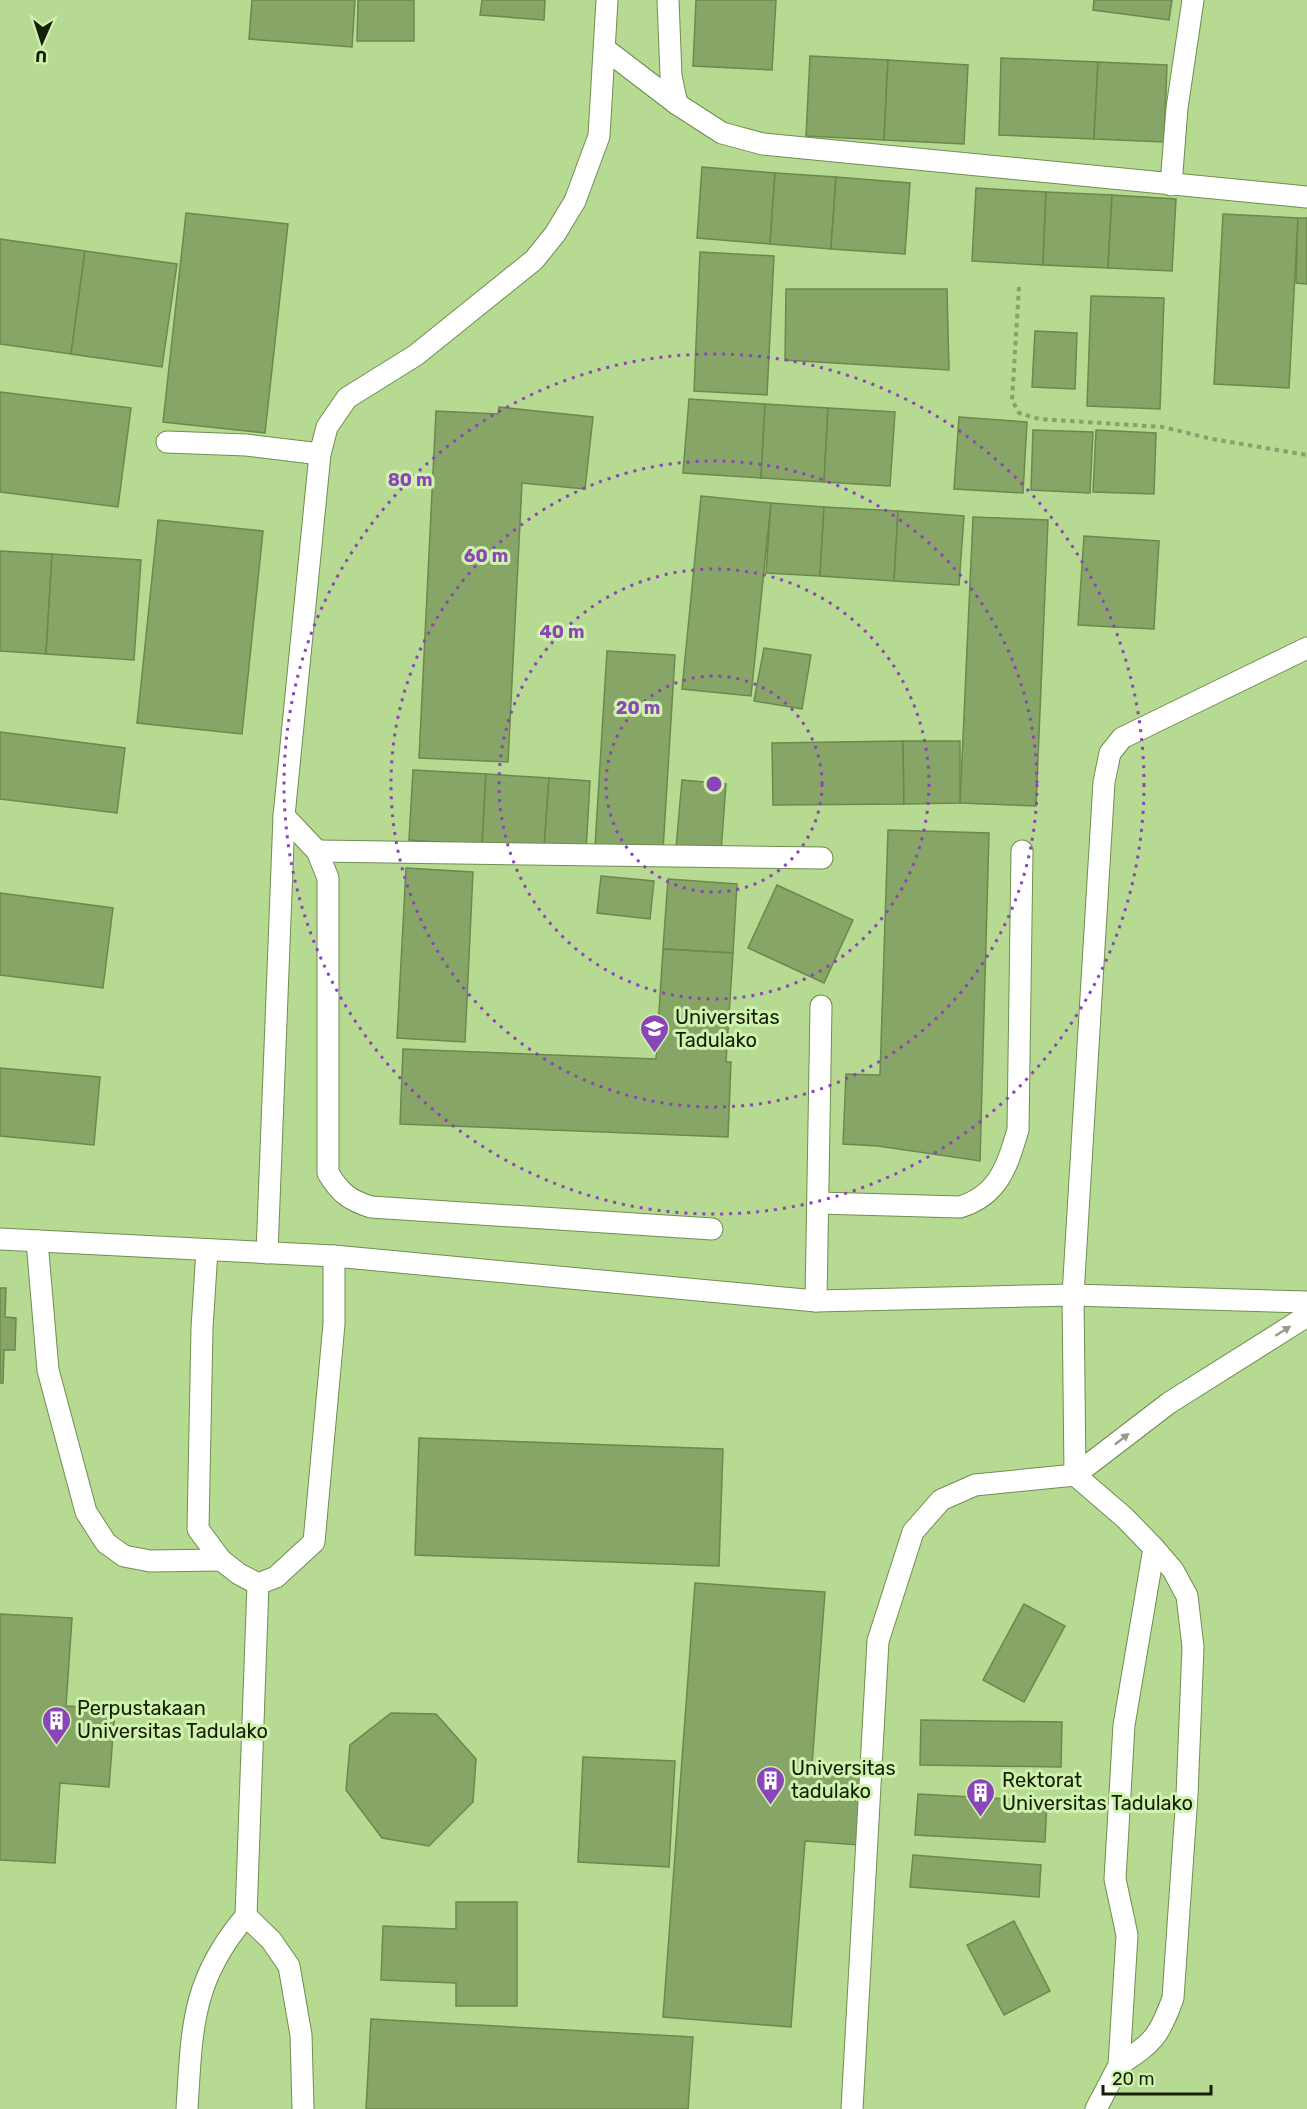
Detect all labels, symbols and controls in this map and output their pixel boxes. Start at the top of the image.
north arrow [12,12,72,72]
text: U [35,47,48,66]
text: 80 m [388,469,432,491]
text: 60 m [464,545,508,567]
text: 40 m [540,621,584,643]
text: 20 m [616,697,660,719]
centre of rings [704,774,724,794]
place label: Universitas Tadulako [675,1005,780,1052]
school or university icon: Universitas Tadulako [638,1012,670,1054]
one-way arrow [1275,1325,1291,1336]
one-way arrow [1114,1434,1129,1446]
place label: Perpustakaan Universitas Tadulako [77,1696,268,1743]
building icon: Perpustakaan Universitas Tadulako [40,1704,72,1746]
place label: Universitas tadulako [791,1756,896,1803]
building icon: Universitas tadulako [754,1764,786,1806]
place label: Rektorat Universitas Tadulako [1002,1768,1193,1815]
building icon: Rektorat Universitas Tadulako [965,1776,997,1818]
scale bar [1103,2058,1211,2096]
text: 20 m [1112,2068,1154,2090]

